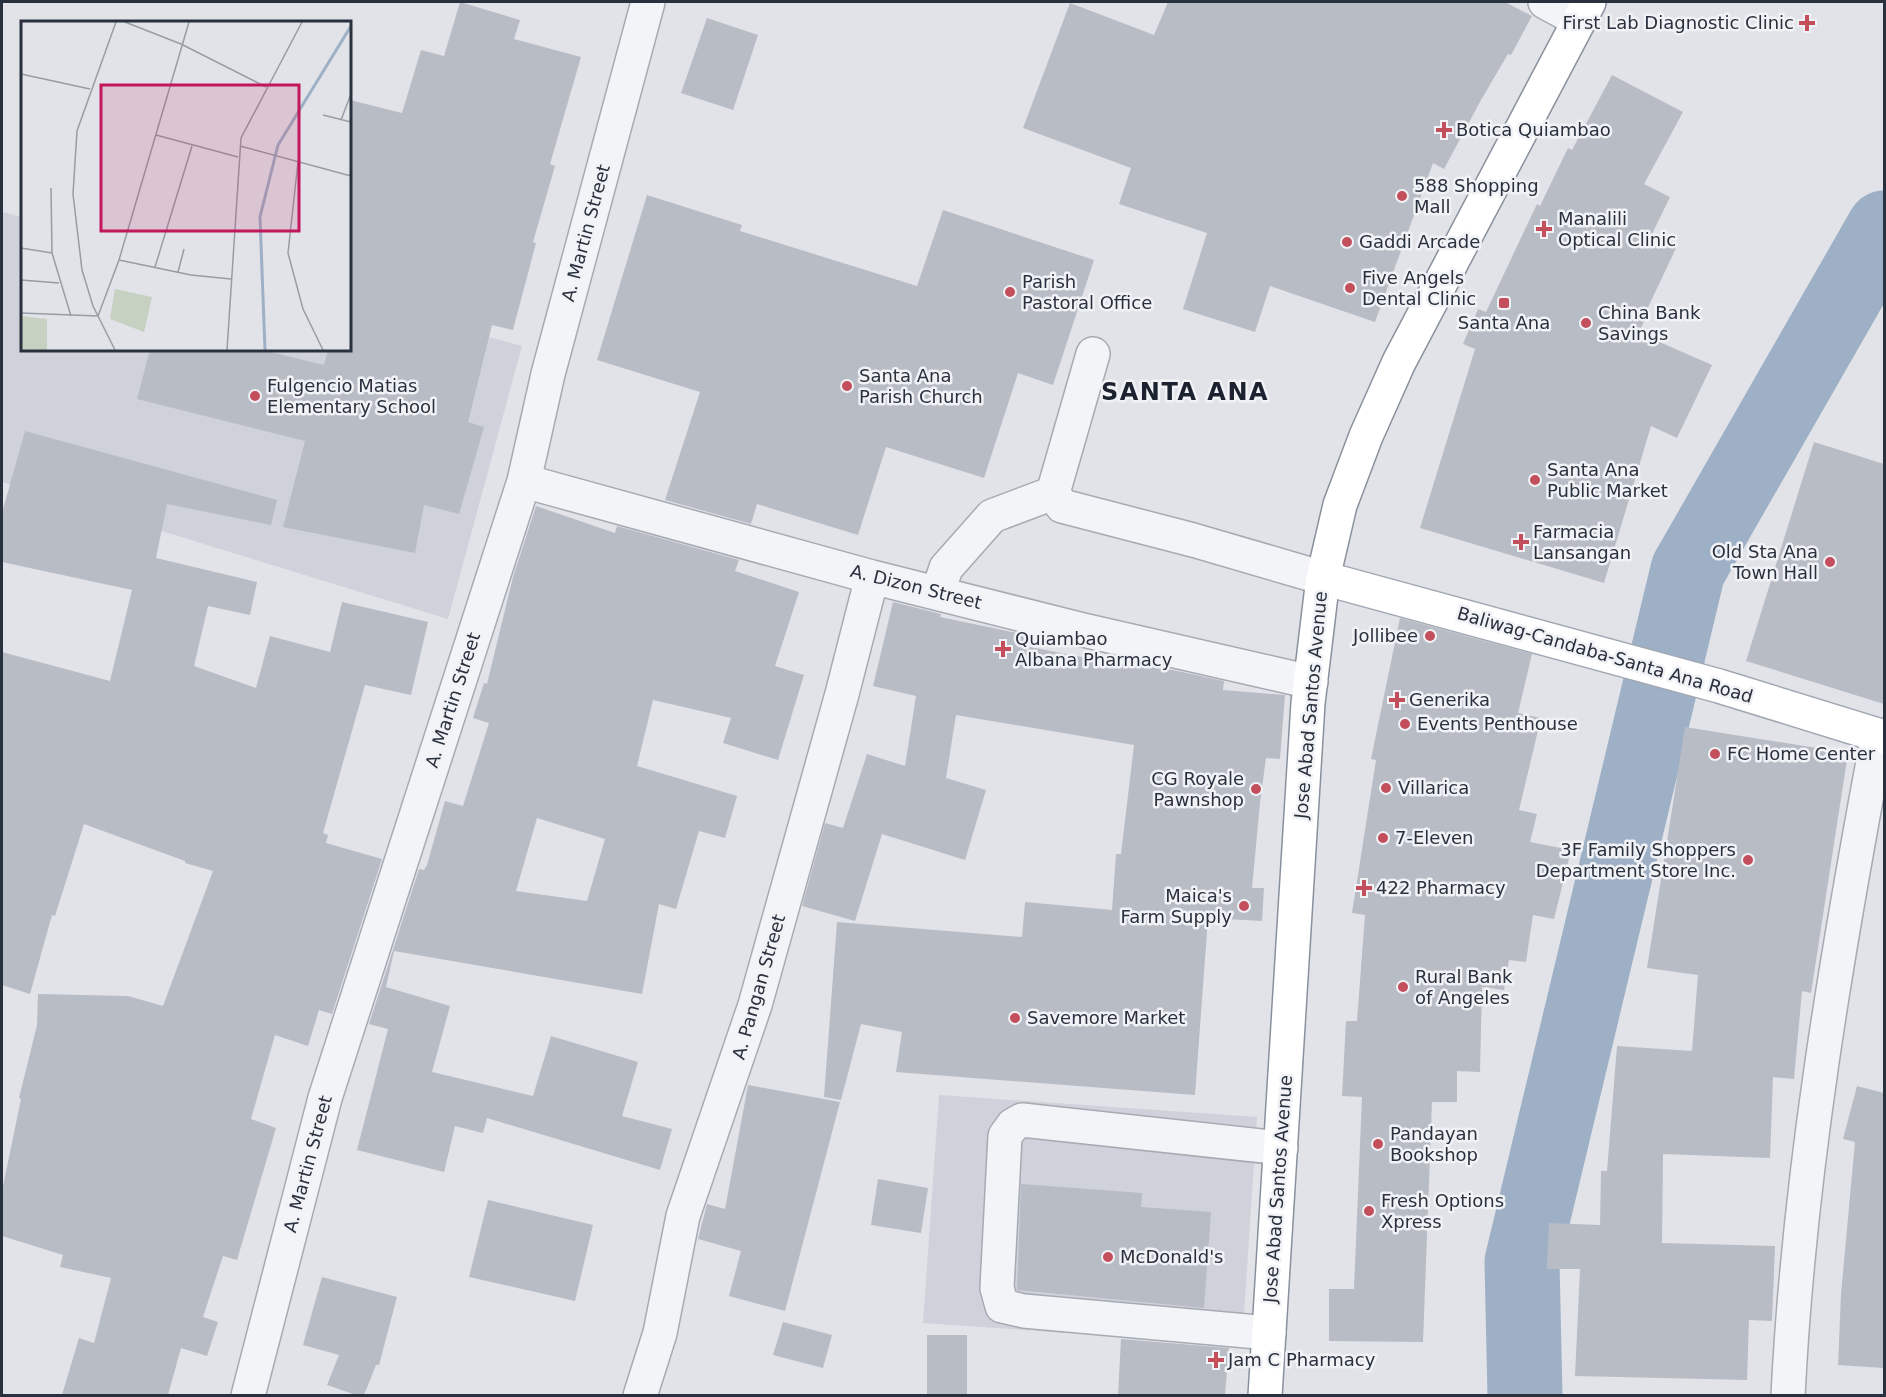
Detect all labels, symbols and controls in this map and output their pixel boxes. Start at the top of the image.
place label: First Lab Diagnostic Clinic [1563,12,1794,33]
marker: First Lab Diagnostic Clinic [1798,14,1816,32]
inset map [21,21,351,351]
place label: Botica Quiambao [1456,119,1611,140]
marker: Botica Quiambao [1437,123,1451,137]
street label: A. Martin Street [557,162,614,304]
place label: 588 Shopping Mall [1414,175,1539,217]
marker: 588 Shopping Mall [1395,189,1409,203]
place label: Manalili Optical Clinic [1558,208,1676,250]
marker: Manalili Optical Clinic [1535,220,1553,238]
place label: Gaddi Arcade [1359,231,1480,252]
marker: Gaddi Arcade [1340,235,1354,249]
place label: Five Angels Dental Clinic [1362,267,1476,309]
place label: Parish Pastoral Office [1022,271,1152,313]
marker: Five Angels Dental Clinic [1343,281,1357,295]
marker: Parish Pastoral Office [1003,285,1017,299]
marker: Santa Ana [1497,296,1511,310]
place label: China Bank Savings [1598,302,1701,344]
place label: Santa Ana [1458,312,1550,333]
marker: China Bank Savings [1579,316,1593,330]
place label: Santa Ana Parish Church [859,365,983,407]
place label: Fulgencio Matias Elementary School [267,375,436,417]
district label: SANTA ANA [1101,378,1269,406]
marker: Santa Ana Parish Church [840,379,854,393]
marker: Fulgencio Matias Elementary School [248,389,262,403]
place label: Santa Ana Public Market [1547,459,1668,501]
marker: Santa Ana Public Market [1528,473,1542,487]
place label: Farmacia Lansangan [1533,521,1631,563]
marker: Farmacia Lansangan [1514,535,1528,549]
place label: Old Sta Ana Town Hall [1712,541,1818,583]
marker: Old Sta Ana Town Hall [1823,555,1837,569]
street label: A. Dizon Street [848,560,984,613]
street label: Jose Abad Santos Avenue [1290,590,1331,821]
street label: Baliwag-Candaba-Santa Ana Road [1455,602,1755,707]
place label: Jollibee [1352,625,1418,646]
place label: Quiambao Albana Pharmacy [1015,628,1173,670]
street label: A. Martin Street [421,629,484,770]
marker: Jollibee [1423,629,1437,643]
marker: Quiambao Albana Pharmacy [996,642,1010,656]
place label: Generika [1409,689,1490,710]
marker: Generika [1390,693,1404,707]
place label: Events Penthouse [1417,713,1578,734]
marker: Events Penthouse [1398,717,1412,731]
place label: FC Home Center [1727,743,1876,764]
marker: FC Home Center [1708,747,1722,761]
place label: CG Royale Pawnshop [1151,768,1244,810]
place label: Villarica [1398,777,1469,798]
marker: Villarica [1379,781,1393,795]
marker: CG Royale Pawnshop [1249,782,1263,796]
place label: 7-Eleven [1395,827,1474,848]
marker: 7-Eleven [1376,831,1390,845]
place label: 3F Family Shoppers Department Store Inc. [1536,839,1736,881]
marker: 3F Family Shoppers Department Store Inc. [1741,853,1755,867]
place label: 422 Pharmacy [1376,877,1506,898]
marker: 422 Pharmacy [1357,881,1371,895]
place label: Maica's Farm Supply [1121,885,1232,927]
marker: Maica's Farm Supply [1237,899,1251,913]
street label: A. Pangan Street [728,912,789,1062]
place label: Rural Bank of Angeles [1415,966,1513,1008]
marker: Rural Bank of Angeles [1396,980,1410,994]
place label: Savemore Market [1027,1007,1185,1028]
marker: Savemore Market [1008,1011,1022,1025]
street label: Jose Abad Santos Avenue [1259,1074,1296,1305]
street label: A. Martin Street [279,1093,336,1235]
place label: Pandayan Bookshop [1390,1123,1478,1165]
marker: Pandayan Bookshop [1371,1137,1385,1151]
place label: Fresh Options Xpress [1381,1190,1504,1232]
marker: Fresh Options Xpress [1362,1204,1376,1218]
place label: McDonald's [1120,1246,1224,1267]
marker: McDonald's [1101,1250,1115,1264]
place label: Jam C Pharmacy [1227,1349,1376,1370]
marker: Jam C Pharmacy [1209,1353,1223,1367]

